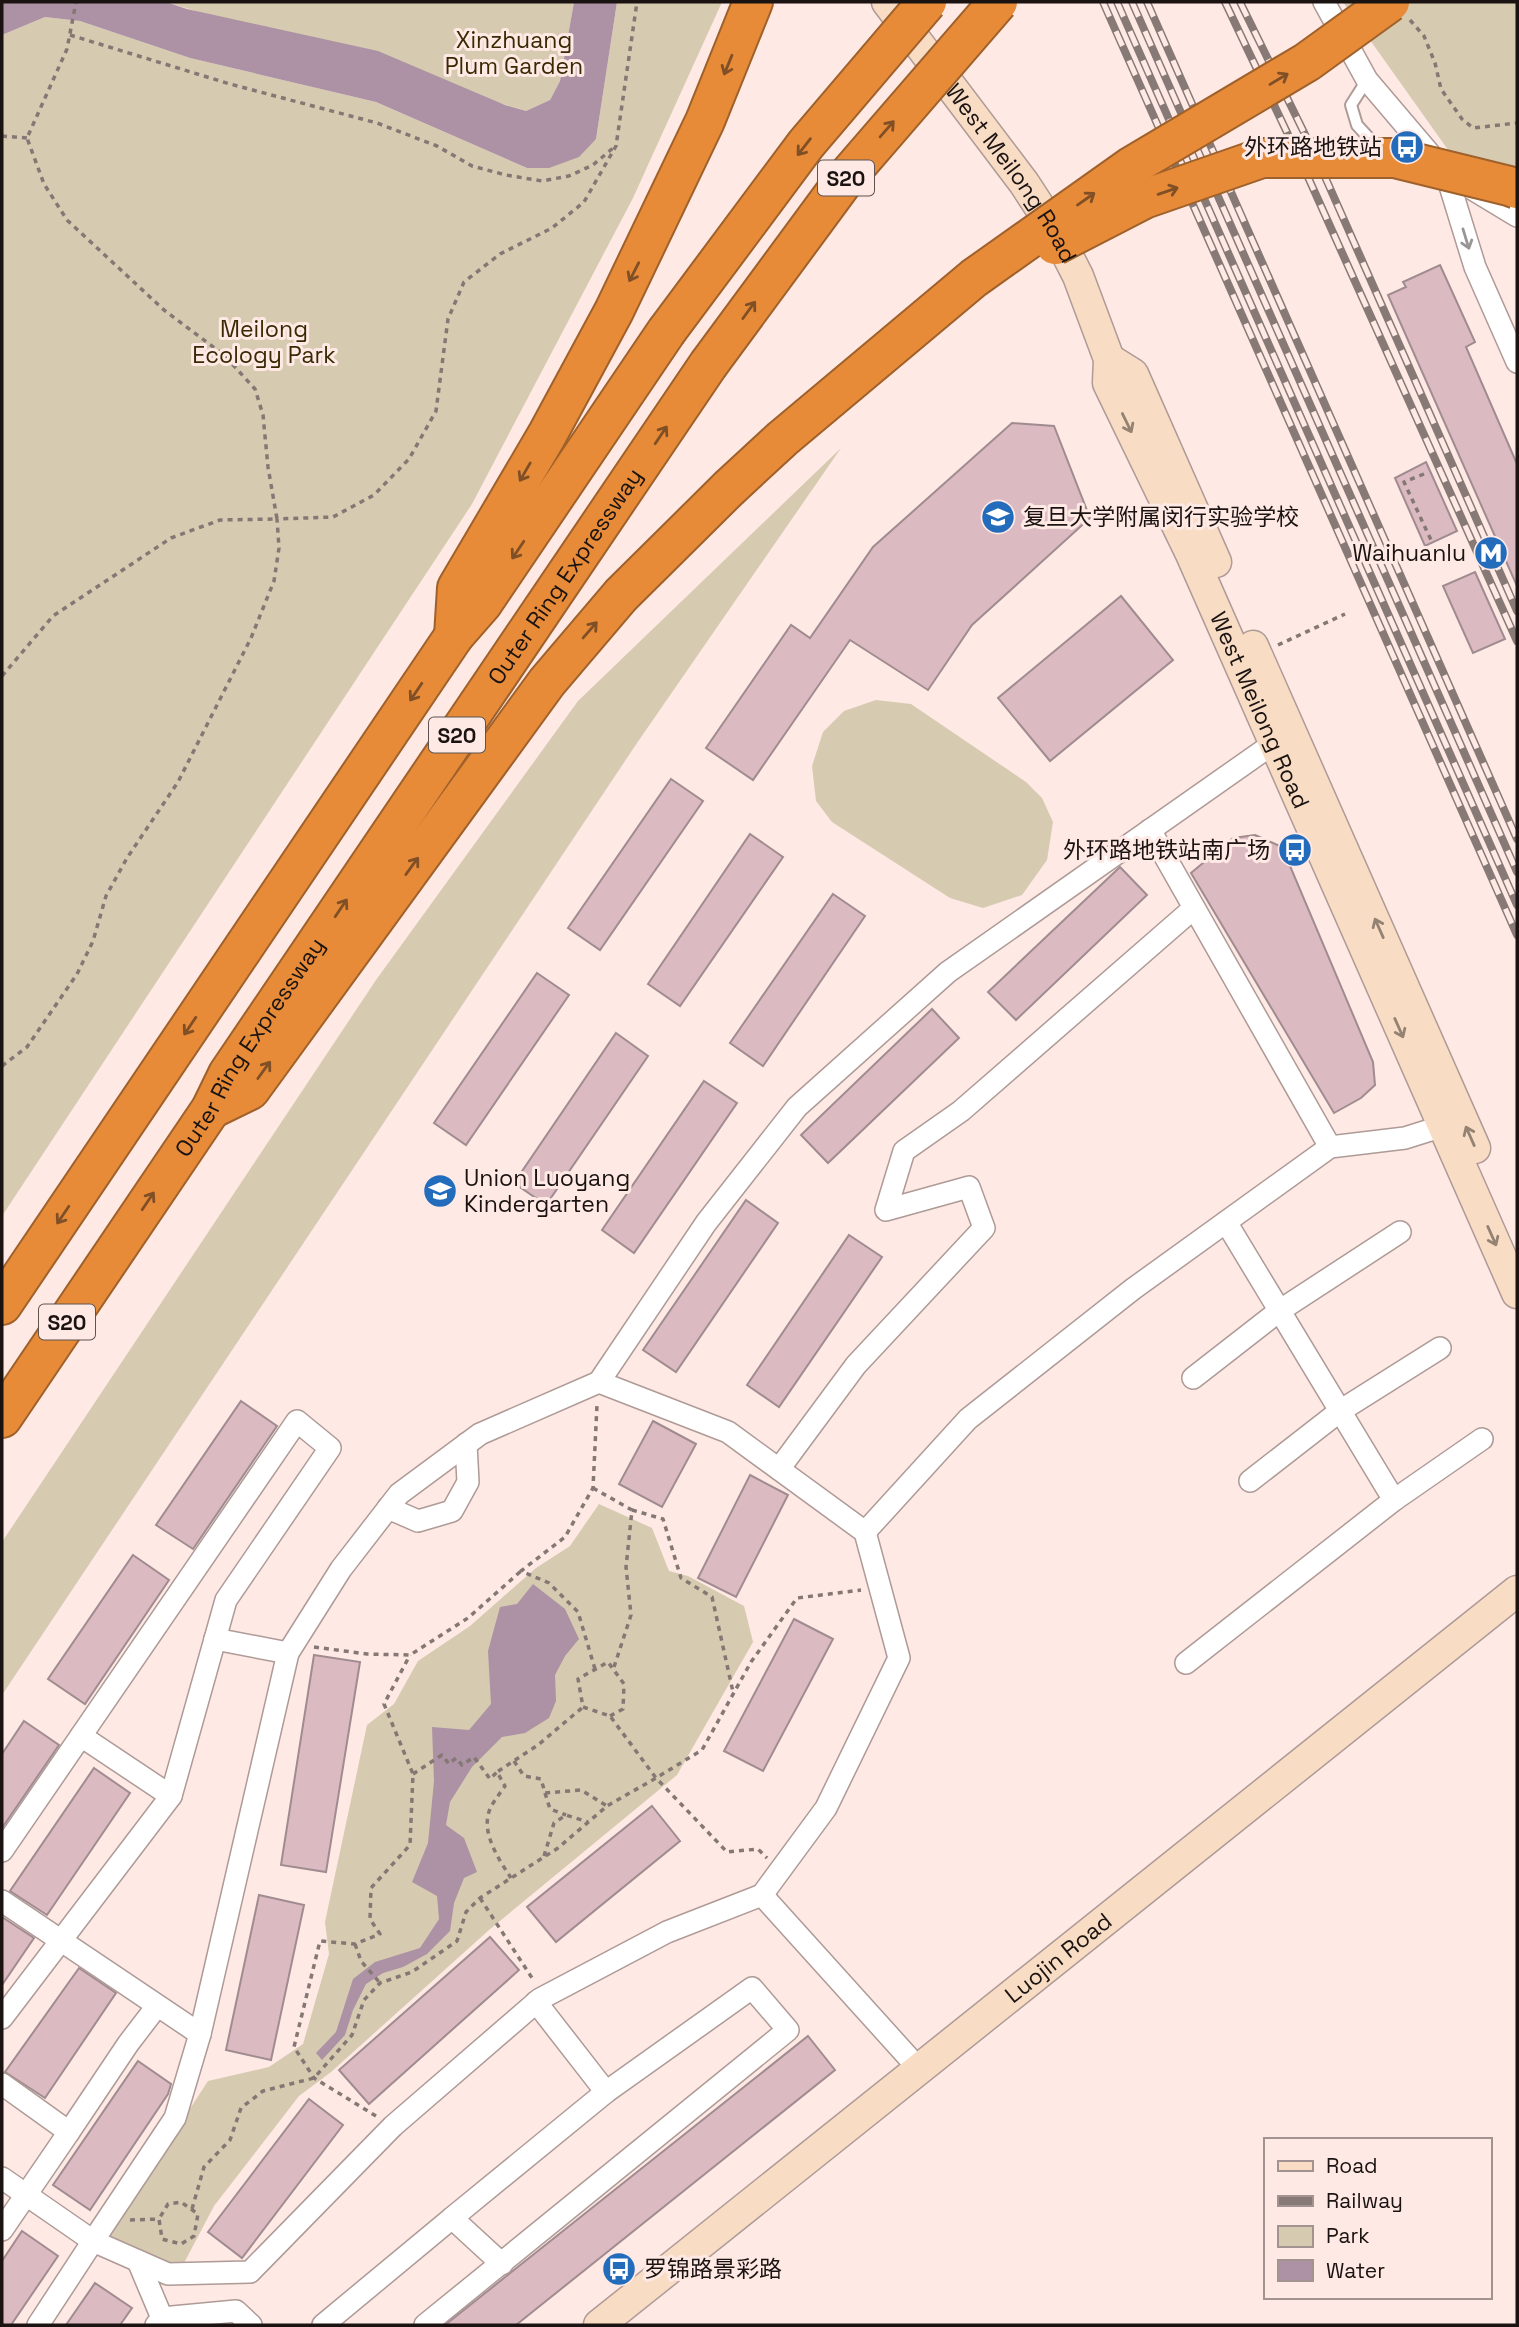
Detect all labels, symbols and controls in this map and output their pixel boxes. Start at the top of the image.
park label: Xinzhuang Plum Garden [445,25,583,81]
one-way arrow [720,54,733,75]
one-way arrow [1269,72,1289,86]
street label: West Meilong Road [939,77,1084,268]
one-way arrow [879,121,895,139]
bus stop icon: 外环路地铁站 [1388,128,1426,166]
place label: 外环路地铁站 [1244,132,1382,162]
one-way arrow [796,137,811,156]
road number: S20 [818,160,874,196]
one-way arrow [1157,184,1179,197]
one-way arrow [1076,192,1095,206]
one-way arrow [1461,227,1474,249]
one-way arrow [626,261,640,282]
one-way arrow [742,301,756,320]
park label: Meilong Ecology Park [192,314,336,370]
one-way arrow [1121,412,1134,433]
one-way arrow [654,426,668,445]
one-way arrow [518,461,531,482]
street label: Outer Ring Expressway [481,462,649,690]
school or university icon: 复旦大学附属闵行实验学校 [979,498,1017,536]
place label: 复旦大学附属闵行实验学校 [1023,502,1299,532]
metro station icon: Waihuanlu [1472,534,1510,572]
place label: Waihuanlu [1352,538,1466,568]
one-way arrow [511,540,525,560]
street label: West Meilong Road [1203,607,1316,813]
one-way arrow [582,621,598,639]
one-way arrow [409,682,423,702]
road number: S20 [429,718,485,752]
bus stop icon: 外环路地铁站南广场 [1276,831,1314,869]
place label: 外环路地铁站南广场 [1063,835,1270,865]
one-way arrow [405,857,419,876]
one-way arrow [334,898,348,918]
one-way arrow [1372,918,1385,939]
street label: Outer Ring Expressway [168,932,331,1163]
one-way arrow [183,1016,197,1036]
one-way arrow [1393,1017,1406,1038]
one-way arrow [257,1061,271,1080]
one-way arrow [1463,1126,1476,1147]
place label: Union Luoyang Kindergarten [464,1163,630,1219]
school or university icon: Union Luoyang Kindergarten [421,1172,459,1210]
one-way arrow [141,1192,155,1211]
one-way arrow [56,1205,70,1224]
one-way arrow [1486,1225,1499,1246]
road number: S20 [39,1304,95,1340]
street label: Luojin Road [999,1906,1118,2010]
legend [1264,2138,1491,2299]
text: Road [1326,2152,1378,2179]
text: Railway [1326,2187,1403,2214]
text: Park [1326,2222,1370,2249]
bus stop icon: 罗锦路景彩路 [600,2250,638,2288]
place label: 罗锦路景彩路 [644,2254,782,2284]
text: Water [1326,2257,1385,2284]

